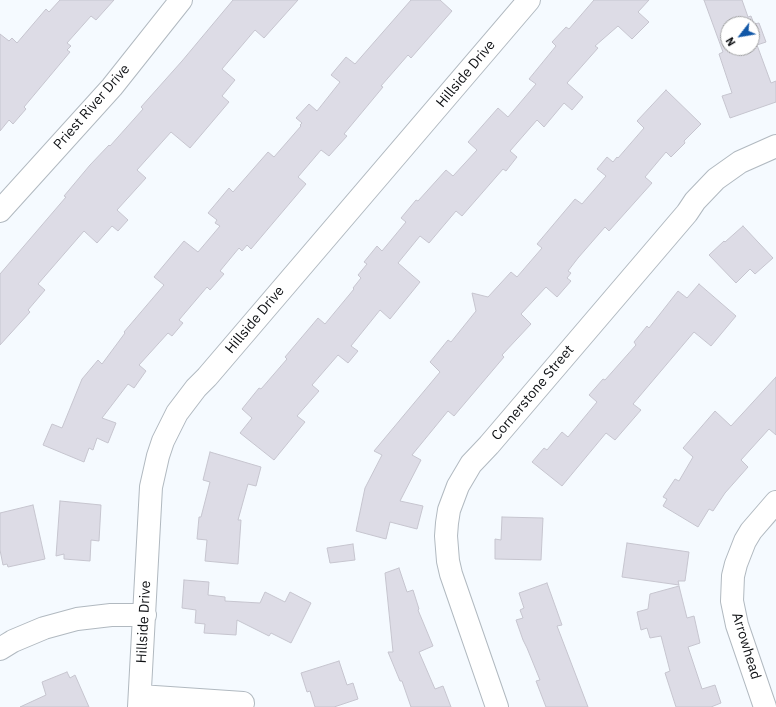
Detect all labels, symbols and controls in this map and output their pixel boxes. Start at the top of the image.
north arrow [720,16,760,56]
text: N [723,35,739,49]
street label: Hillside Drive [433,37,499,111]
street label: Priest River Drive [50,61,134,153]
street label: Hillside Drive [222,283,288,357]
street label: Cornerstone Street [488,342,578,444]
street label: Hillside Drive [133,580,155,664]
street label: Arrowhead [728,611,764,681]

